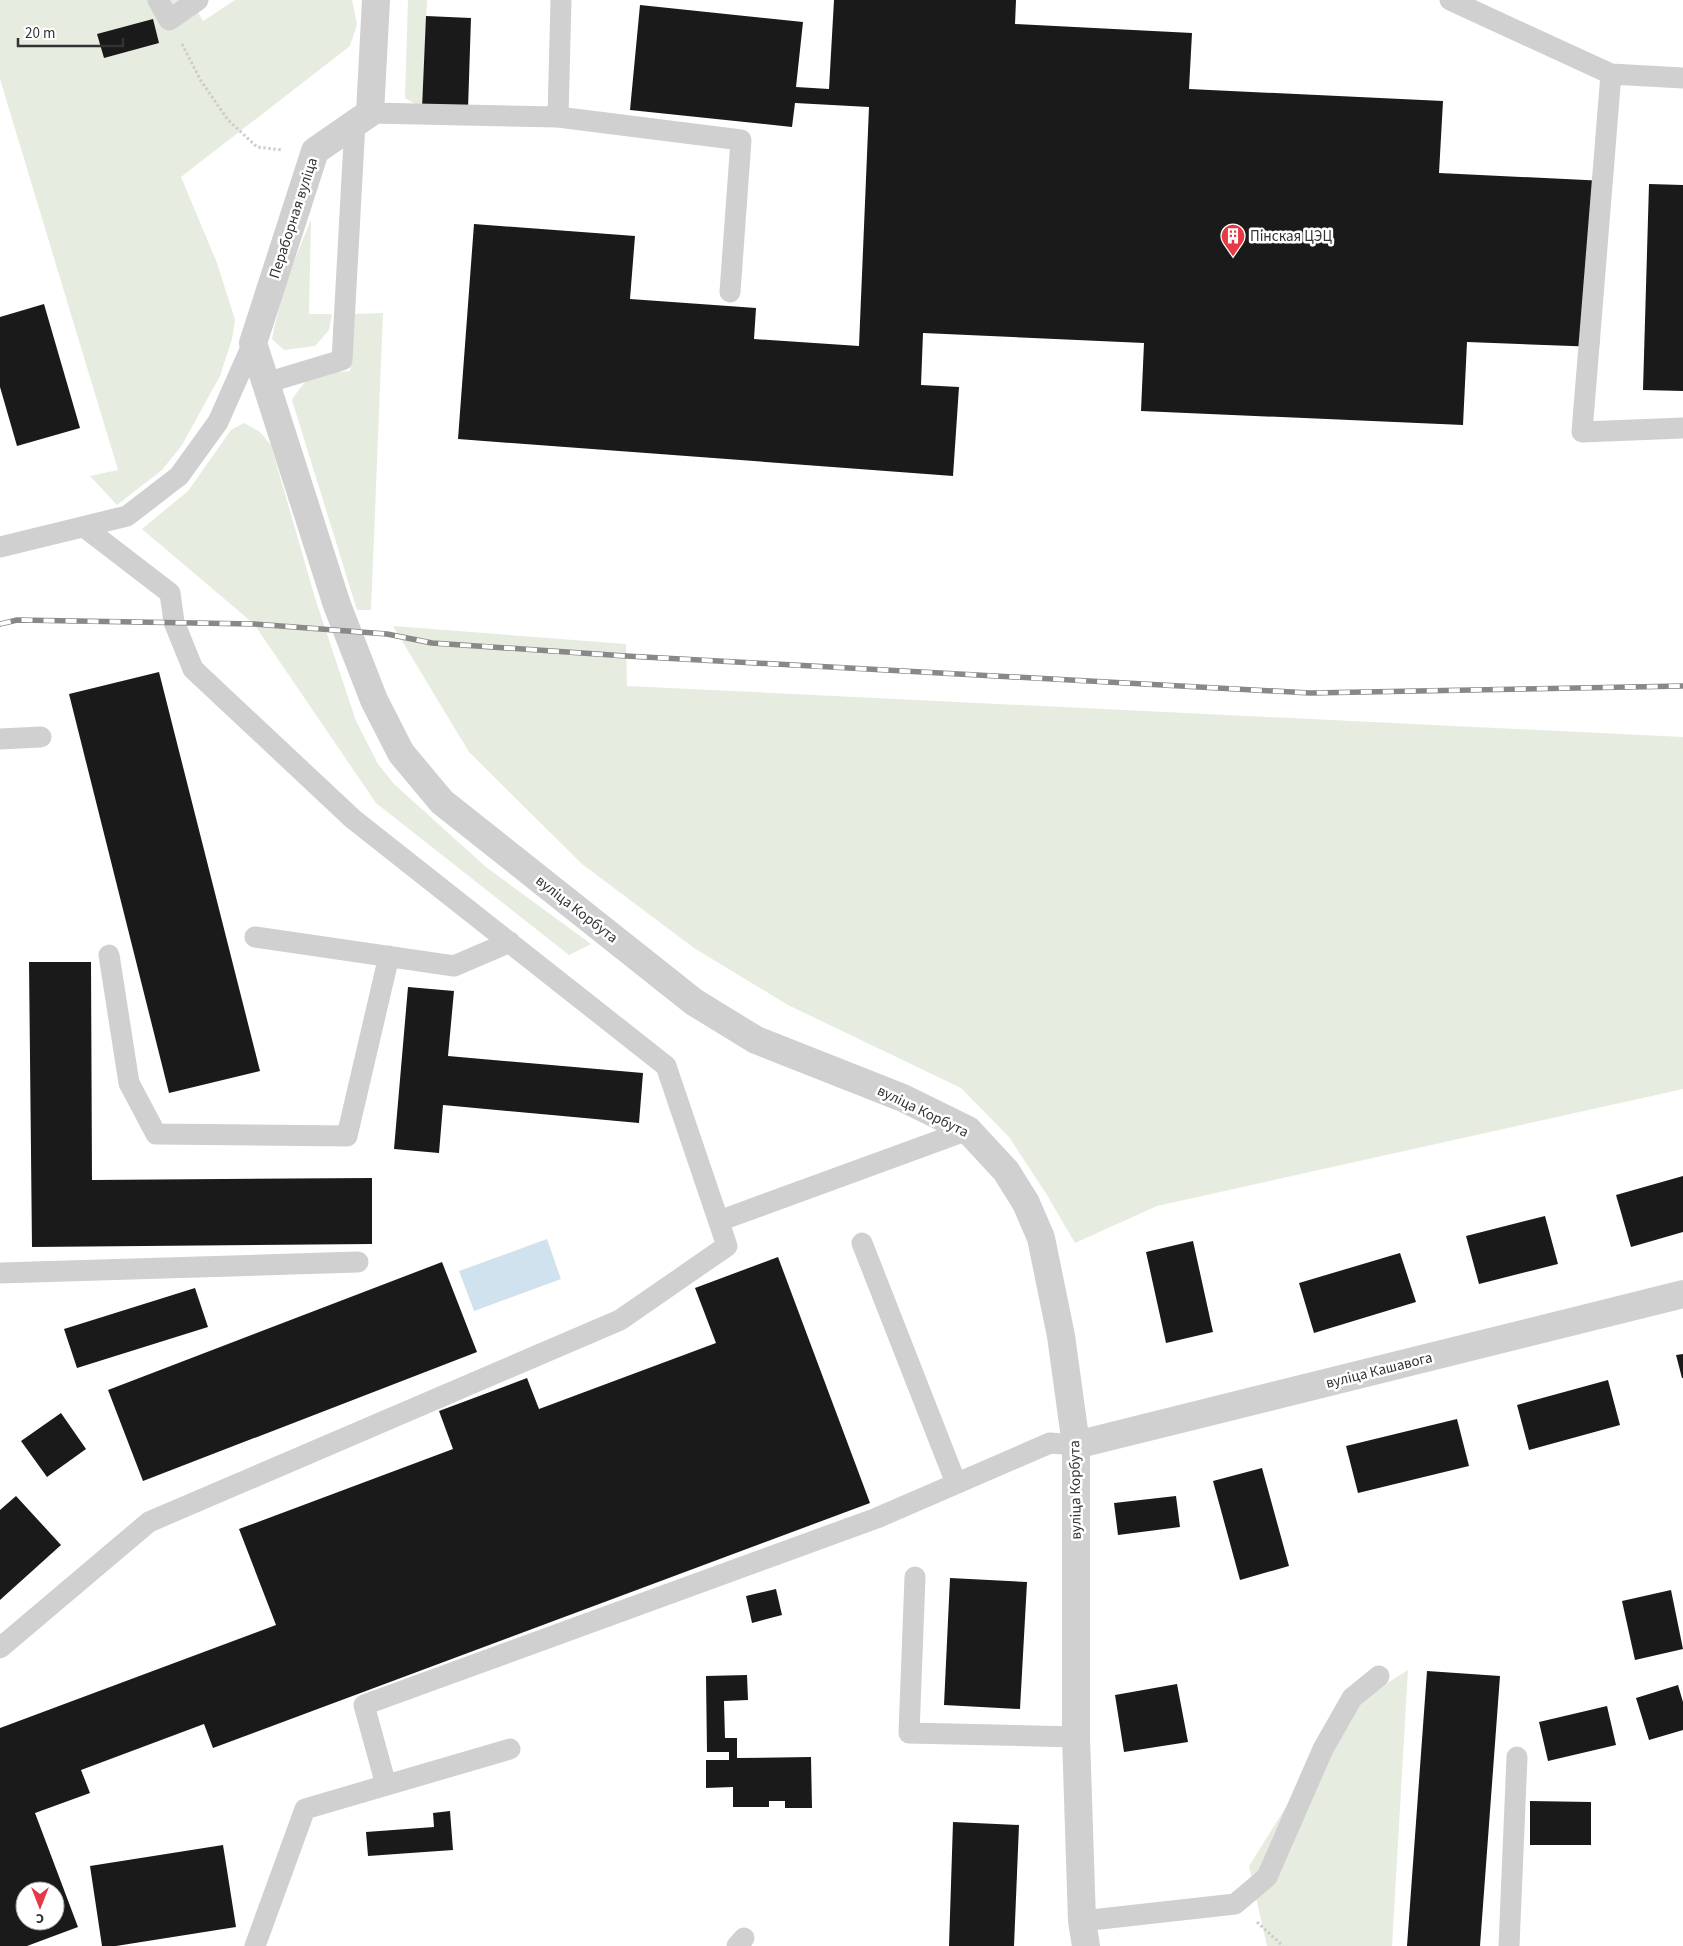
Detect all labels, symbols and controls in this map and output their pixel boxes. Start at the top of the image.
scale bar [18,15,122,47]
text: 20 m [25,23,55,44]
street label: Пераборная вуліца [264,155,323,281]
building icon: Пінская ЦЭЦ [1220,223,1246,257]
place label: Пінская ЦЭЦ [1250,226,1332,247]
street label: вуліца Корбута [531,871,622,948]
street label: вуліца Корбута [874,1080,972,1143]
street label: вуліца Кашавога [1324,1347,1435,1394]
street label: вуліца Корбута [1064,1440,1087,1540]
north arrow [15,1881,65,1931]
text: С [36,1908,44,1928]

